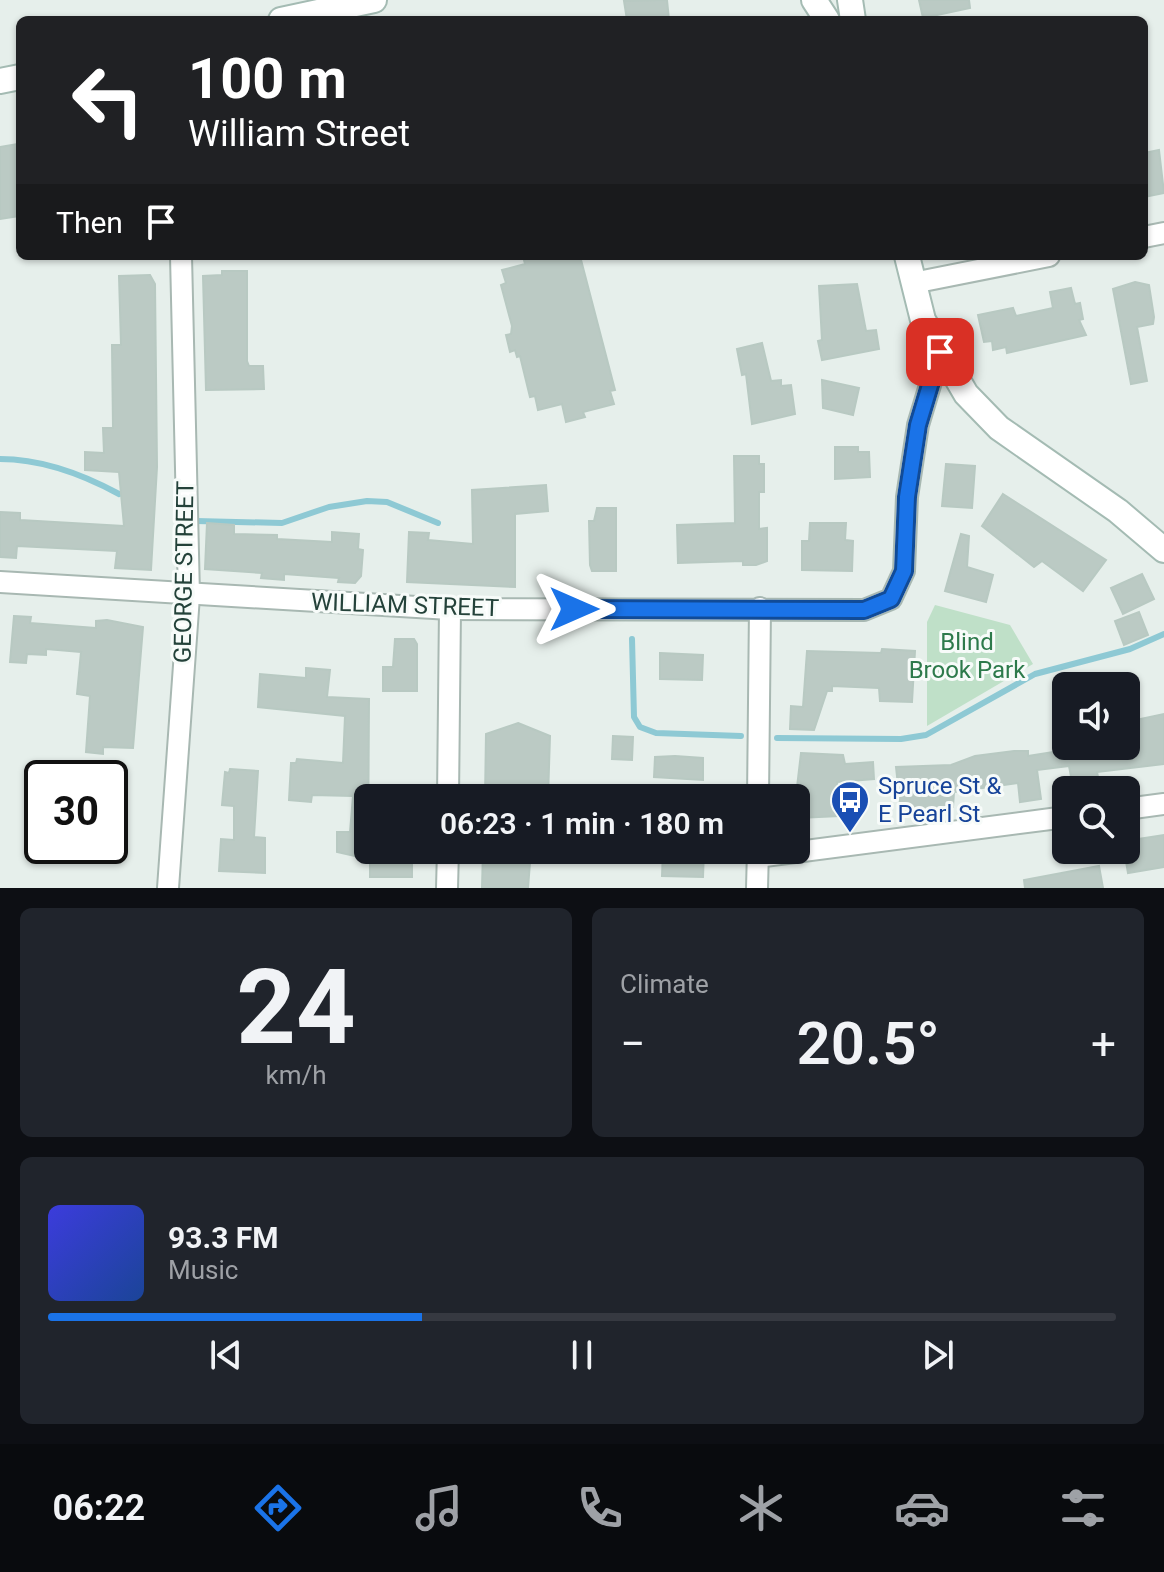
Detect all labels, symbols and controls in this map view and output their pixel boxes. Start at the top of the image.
text: 100 m [188,46,347,112]
icon: left [56,48,160,152]
text: William Street [188,113,410,155]
icon: arrive [139,200,183,244]
text: Then [56,205,123,240]
pin [906,318,974,386]
icon: arrive [918,330,962,374]
street label: GEORGE STREET [168,481,200,663]
position arrow [532,567,616,651]
street label: WILLIAM STREET [310,588,500,622]
park label: Blind Brook Park [909,628,1026,684]
map controls [1052,672,1140,864]
button: sound [1052,672,1140,760]
speed limit sign: 30 [24,760,128,864]
place label: Spruce St & E Pearl St [878,772,1001,828]
button: search [1052,776,1140,864]
bus stop icon: Spruce St & E Pearl St [829,779,871,834]
text: 06:23 · 1 min · 180 m [440,806,724,841]
text: 24 [236,947,356,1068]
text: Climate [620,969,709,999]
text: 20.5° [797,1008,940,1079]
text: − [620,1018,645,1070]
text: + [1091,1018,1116,1070]
text: km/h [265,1060,327,1090]
text: 93.3 FM [168,1220,279,1255]
text: Music [168,1255,238,1285]
icon: previous [204,1333,248,1377]
icon: pause [560,1333,604,1377]
icon: next [916,1333,960,1377]
icon: directions [250,1480,306,1536]
icon: music [411,1480,467,1536]
icon: phone [572,1480,628,1536]
icon: climate [733,1480,789,1536]
icon: car [894,1480,950,1536]
icon: filters [1055,1480,1111,1536]
text: 06:22 [53,1487,145,1529]

